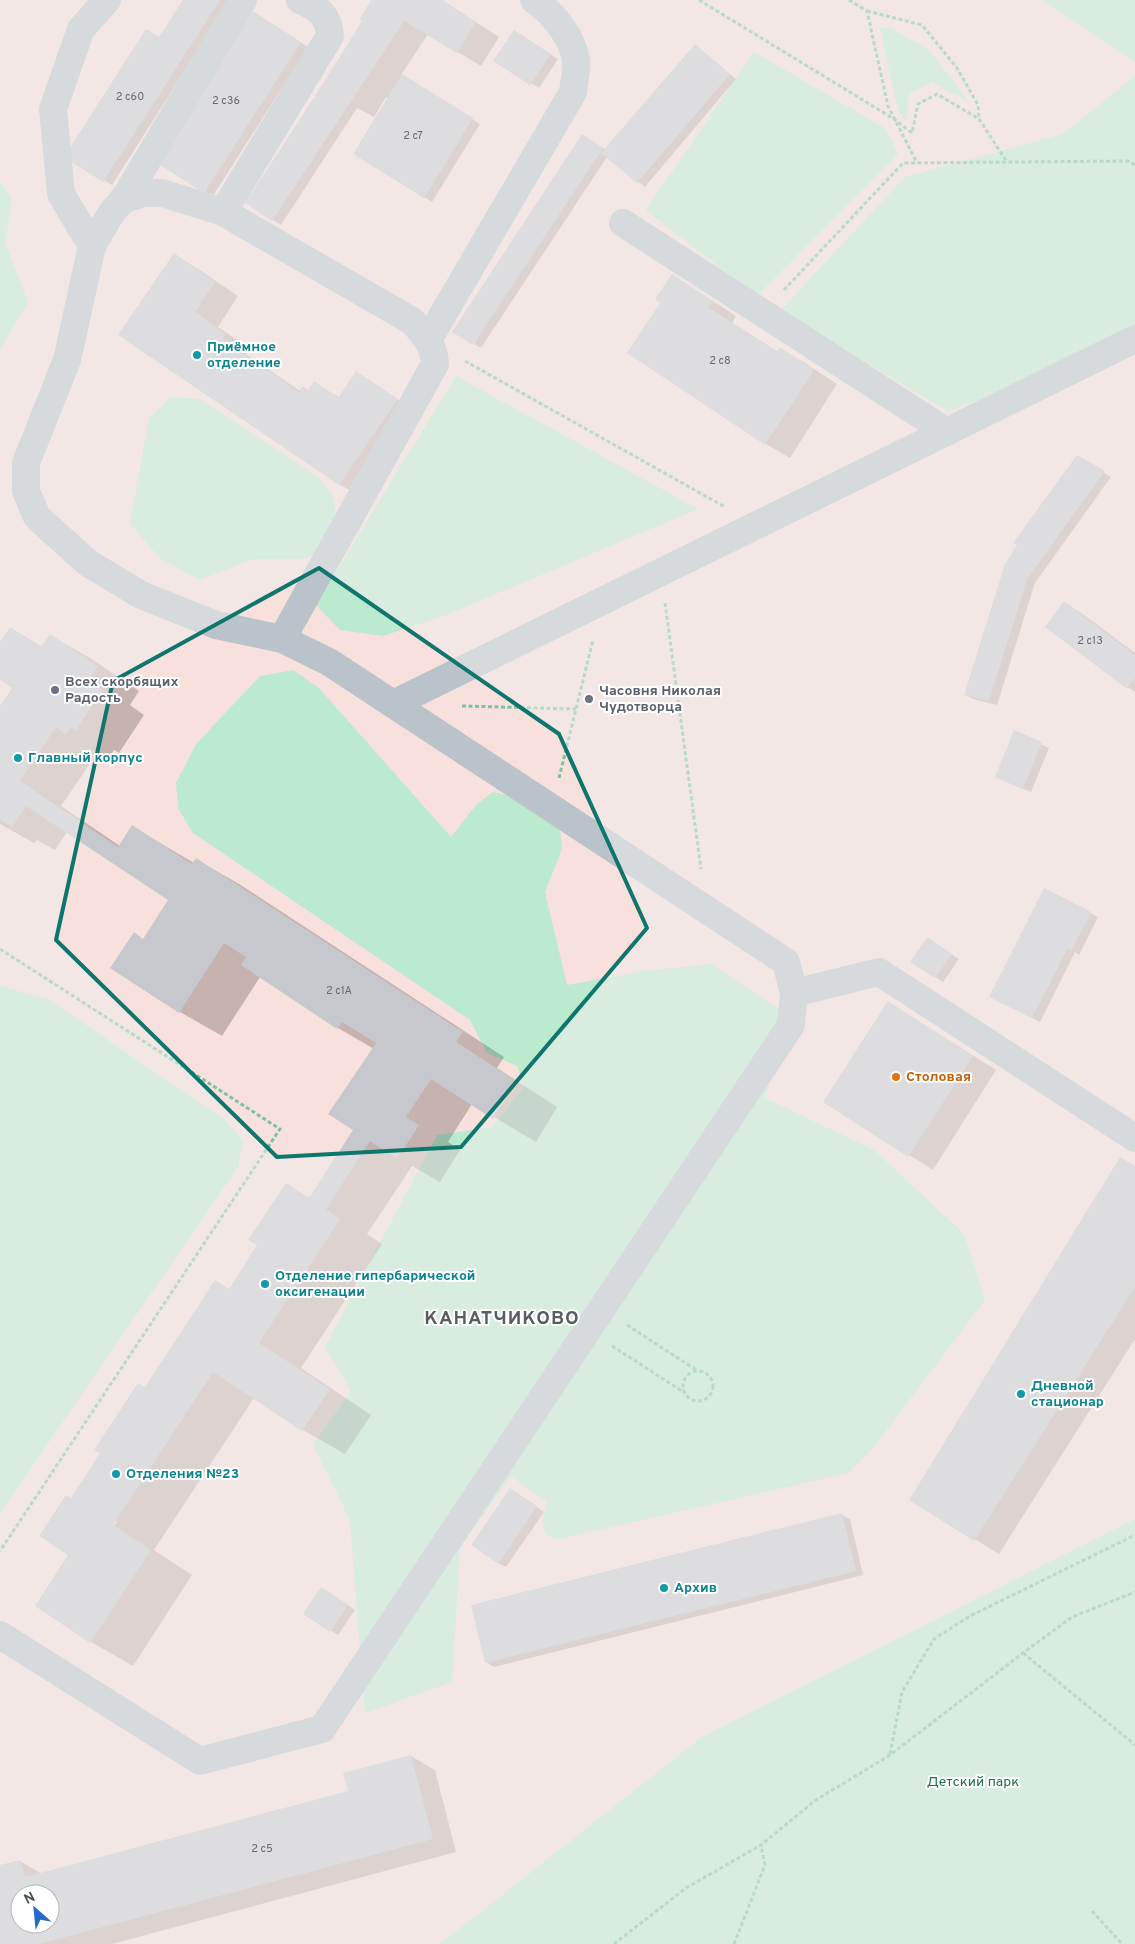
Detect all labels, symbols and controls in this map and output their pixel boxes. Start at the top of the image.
house number: 2 с60 [116,90,144,104]
house number: 2 с36 [212,94,240,108]
house number: 2 с7 [403,129,423,143]
place label: Приёмное отделение [207,339,281,372]
marker: Приёмное отделение [191,349,203,361]
house number: 2 с8 [709,354,731,368]
house number: 2 с13 [1077,634,1103,648]
place label: Всех скорбящих Радость [65,674,178,707]
place label: Часовня Николая Чудотворца [599,683,721,716]
marker: Всех скорбящих Радость [49,684,61,696]
marker: Часовня Николая Чудотворца [583,693,595,705]
place label: Главный корпус [28,750,143,767]
marker: Главный корпус [12,752,24,764]
house number: 2 с1А [326,984,352,998]
place label: Столовая [906,1069,971,1086]
marker: Столовая [890,1071,902,1083]
place label: Отделение гипербарической оксигенации [275,1268,475,1301]
marker: Отделение гипербарической оксигенации [259,1278,271,1290]
district label: КАНАТЧИКОВО [424,1307,580,1331]
place label: Дневной стационар [1031,1378,1104,1411]
marker: Дневной стационар [1015,1388,1027,1400]
place label: Отделения №23 [126,1466,239,1483]
marker: Отделения №23 [110,1468,122,1480]
place label: Архив [674,1580,717,1597]
marker: Архив [658,1582,670,1594]
park label: Детский парк [927,1774,1019,1791]
house number: 2 с5 [251,1842,273,1856]
north arrow [10,1884,60,1934]
text: N [21,1889,38,1909]

